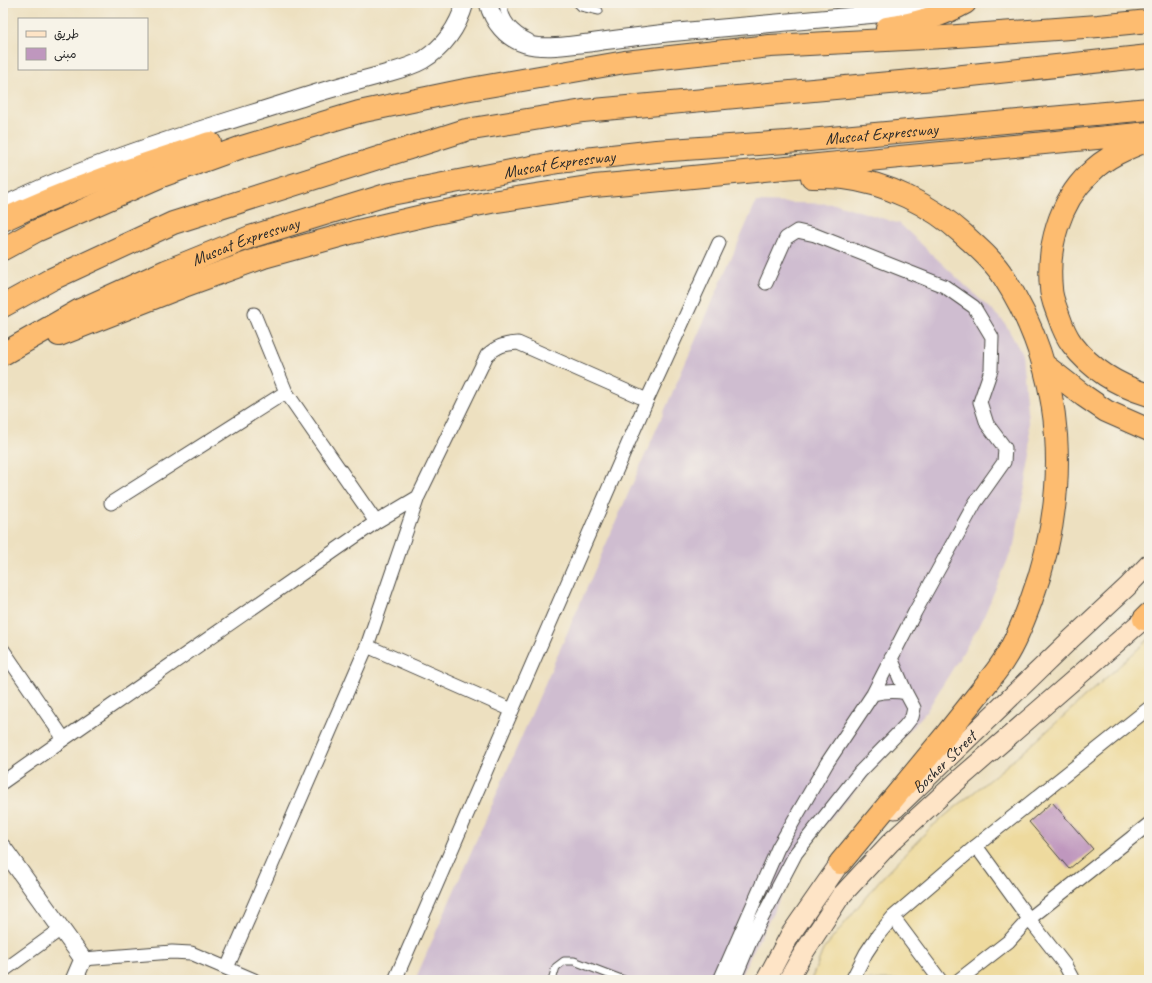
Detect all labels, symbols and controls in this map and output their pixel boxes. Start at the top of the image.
legend [18,18,148,70]
text: طريق [54,26,79,42]
text: مبنى [54,46,77,62]
street label: Muscat Expressway [824,118,940,149]
street label: Muscat Expressway [501,145,617,183]
street label: Muscat Expressway [188,212,303,270]
street label: Bosher Street [907,724,982,798]

